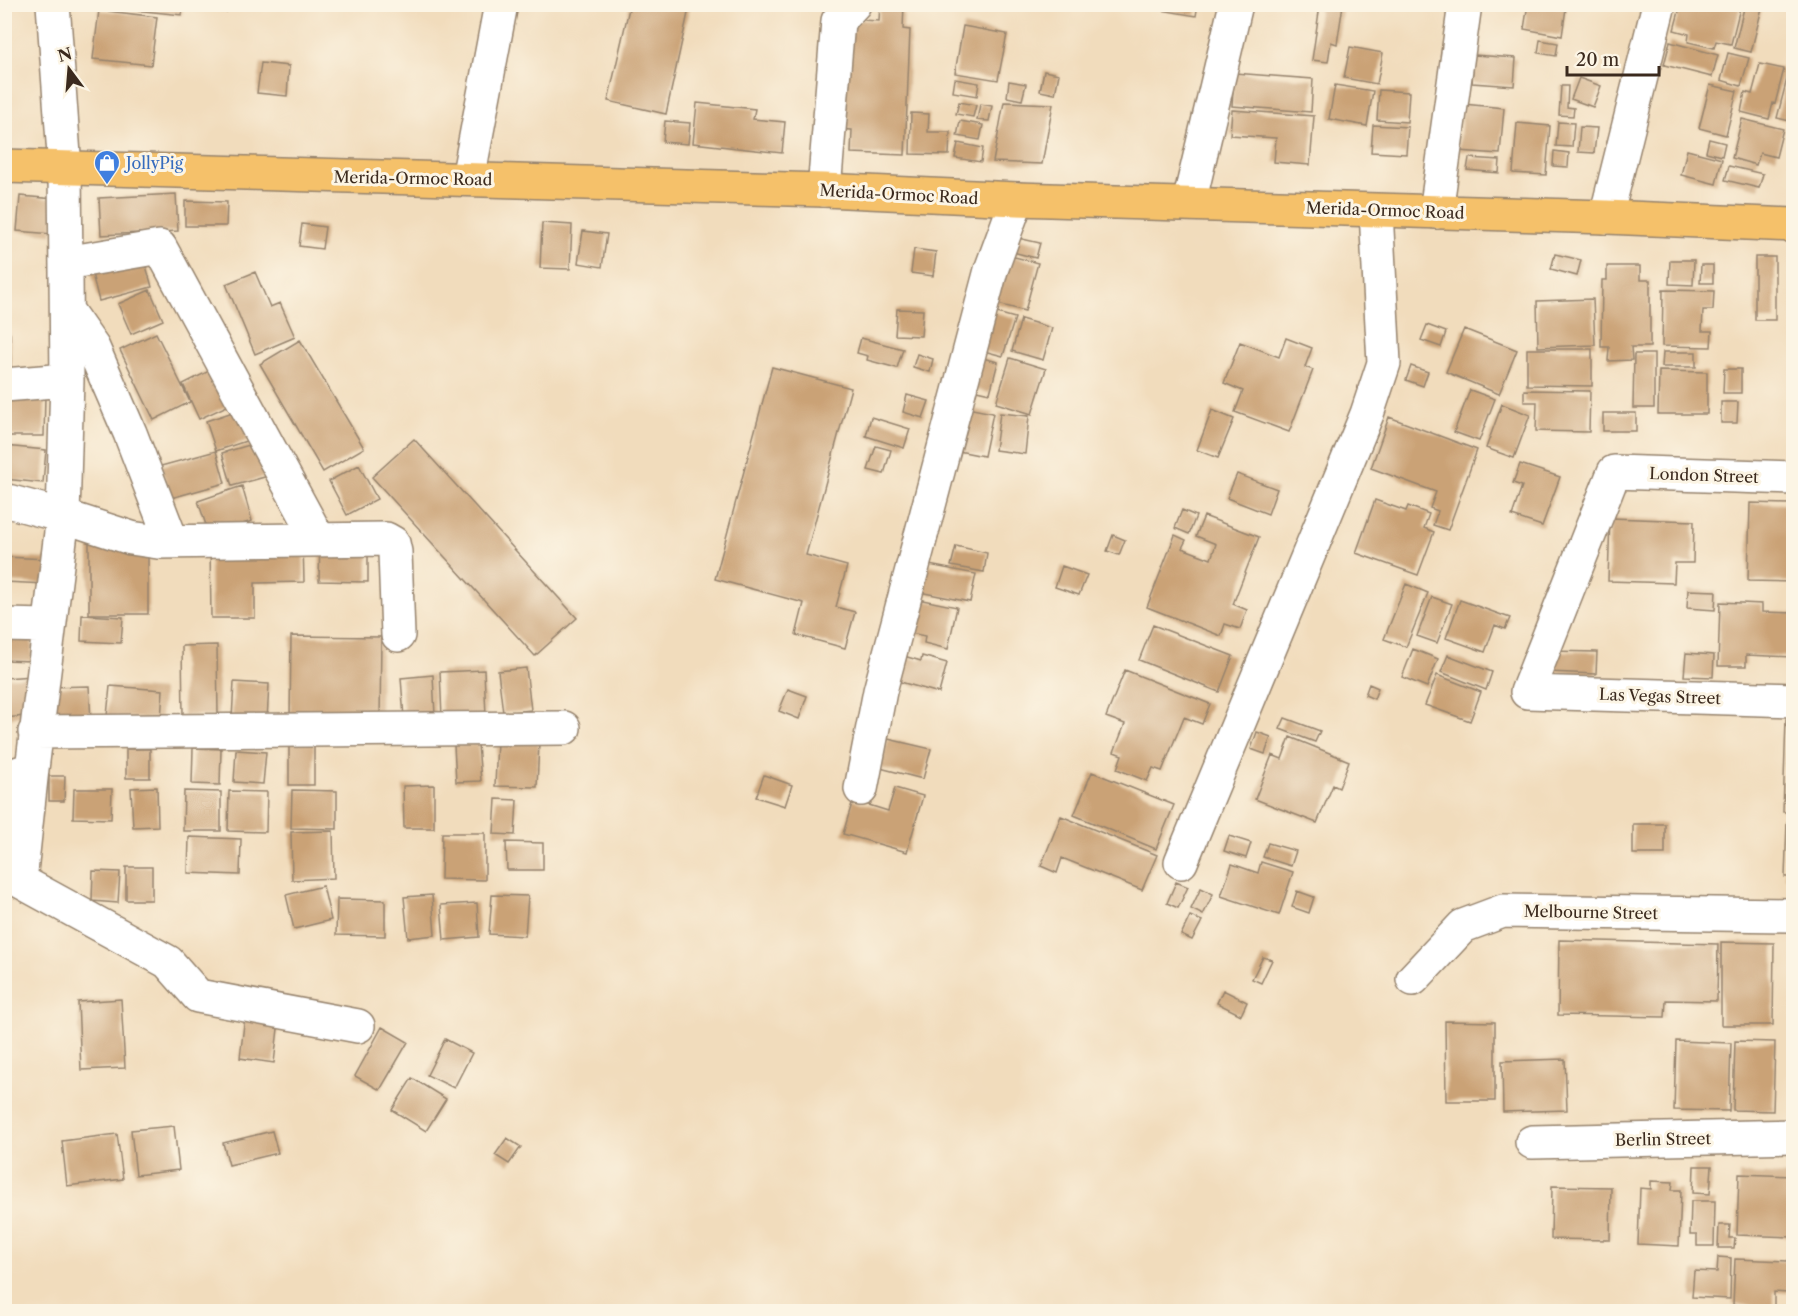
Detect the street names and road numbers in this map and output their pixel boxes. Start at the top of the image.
street label: Merida-Ormoc Road [333,167,493,189]
street label: Merida-Ormoc Road [819,180,979,208]
street label: Merida-Ormoc Road [1305,197,1465,223]
street label: London Street [1649,463,1759,487]
street label: Las Vegas Street [1599,684,1722,708]
street label: Melbourne Street [1524,901,1659,923]
street label: Berlin Street [1615,1128,1712,1150]

